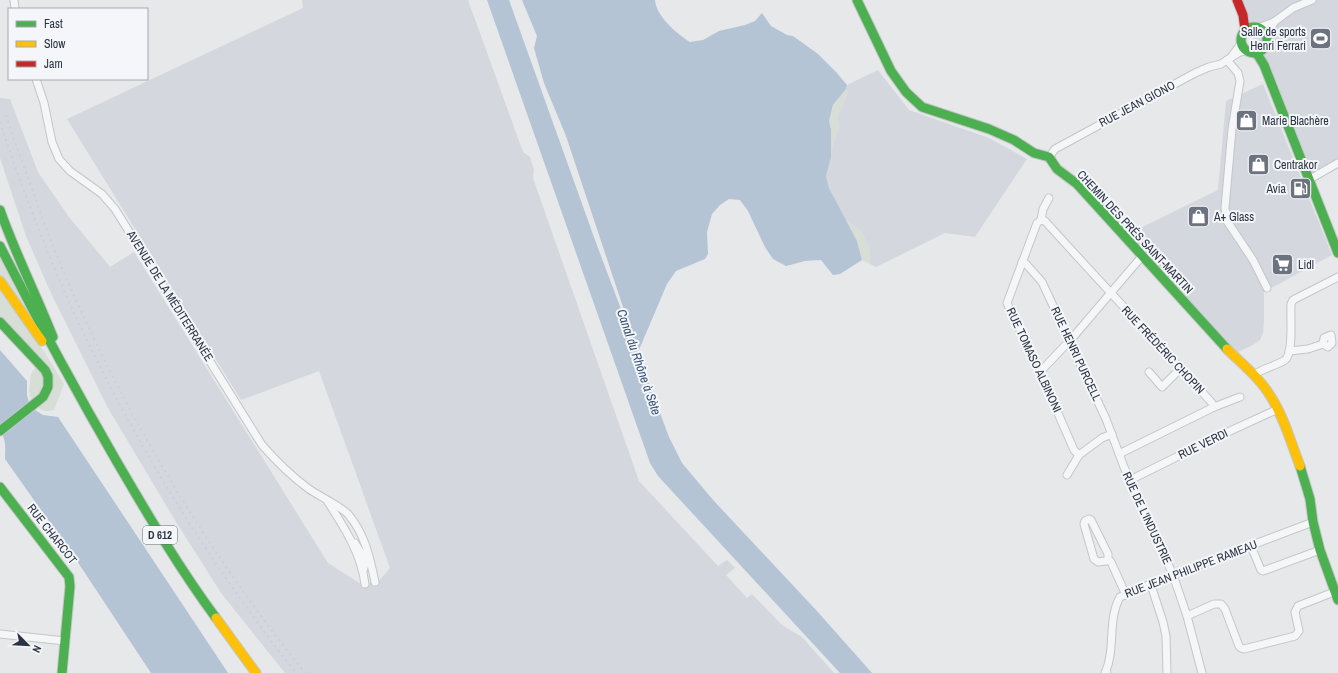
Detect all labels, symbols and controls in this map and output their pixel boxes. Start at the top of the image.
legend [8,8,148,80]
text: Fast [44,16,63,32]
place label: Salle de sports Henri Ferrari [1241,24,1306,54]
sports icon: Salle de sports Henri Ferrari [1308,26,1334,52]
text: Slow [44,36,66,52]
text: Jam [44,56,63,72]
street label: RUE JEAN GIONO [1096,77,1178,131]
shop icon: Marie Blachère [1234,108,1260,134]
place label: Marie Blachère [1262,113,1329,129]
shop icon: Centrakor [1246,152,1272,178]
place label: Centrakor [1274,157,1318,173]
street label: CHEMIN DES PRÉS SAINT-MARTIN [1073,167,1197,297]
fuel station icon: Avia [1288,176,1314,202]
place label: Avia [1265,181,1287,197]
shop icon: A+ Glass [1186,204,1212,230]
place label: A+ Glass [1213,209,1254,225]
street label: AVENUE DE LA MÉDITERRANÉE [123,227,217,364]
supermarket icon: Lidl [1269,252,1295,278]
place label: Lidl [1298,257,1314,273]
street label: RUE FRÉDÉRIC CHOPIN [1118,303,1208,397]
street label: RUE HENRI PURCELL [1047,304,1105,404]
street label: RUE TOMASO ALBINONI [1003,305,1065,415]
water label: Canal du Rhône à Sète [613,307,665,417]
street label: RUE VERDI [1175,425,1231,463]
street label: RUE DE L'INDUSTRIE [1119,469,1175,567]
street label: RUE CHARCOT [23,501,81,567]
road number: D 612 [143,526,177,544]
street label: RUE JEAN PHILIPPE RAMEAU [1123,536,1259,602]
north arrow [8,625,48,665]
text: N [29,643,45,655]

